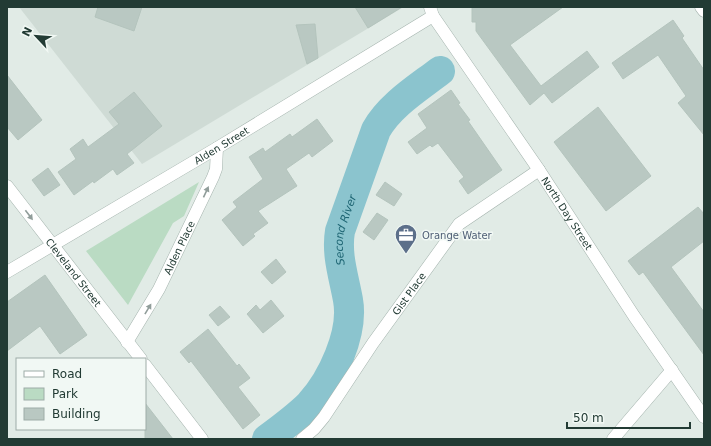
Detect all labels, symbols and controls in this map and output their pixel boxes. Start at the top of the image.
north arrow [16,16,56,56]
text: N [20,25,35,39]
street label: Alden Street [192,125,251,166]
street label: North Day Street [539,175,594,252]
one-way arrow [203,187,209,198]
water label: Second River [333,192,360,266]
one-way arrow [25,210,33,220]
street label: Alden Place [162,219,197,276]
office icon: Orange Water [393,222,419,255]
place label: Orange Water [422,230,493,241]
street label: Cleveland Street [44,236,103,309]
street label: Gist Place [390,271,428,317]
one-way arrow [144,303,151,315]
legend [16,358,146,430]
text: Road [52,367,82,381]
text: Park [52,387,78,401]
scale bar [567,404,690,430]
text: Building [52,407,101,421]
text: 50 m [573,411,604,425]

